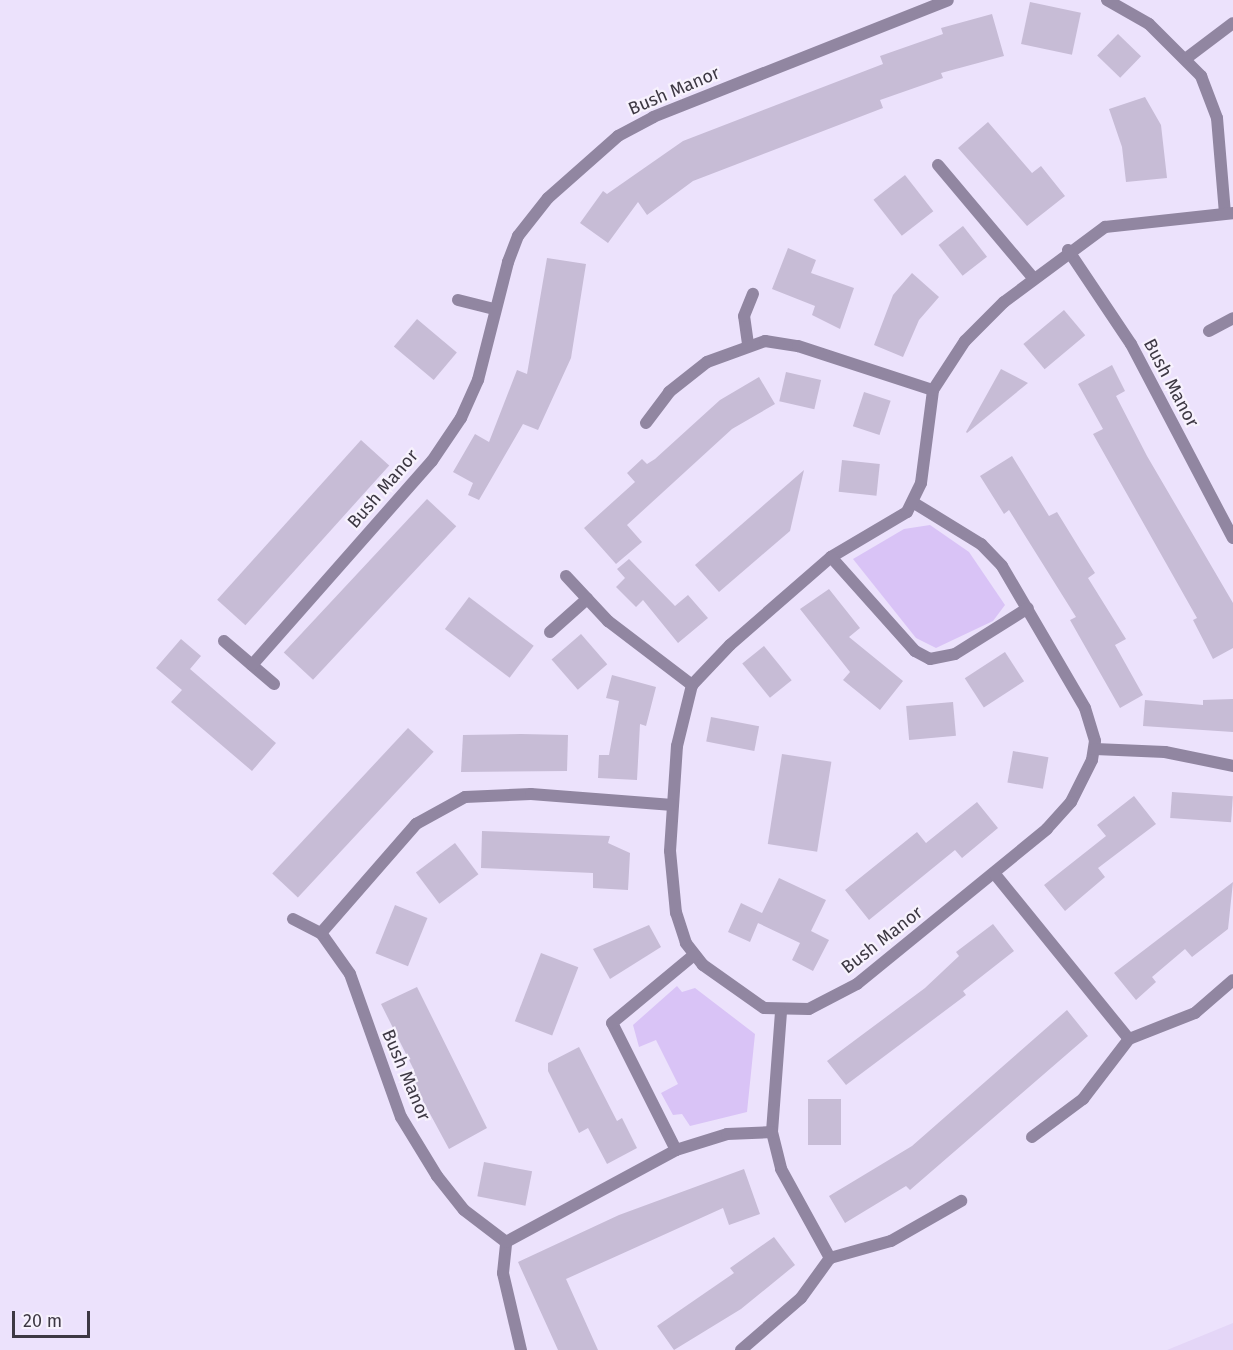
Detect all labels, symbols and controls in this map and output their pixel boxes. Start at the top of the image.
street label: Bush Manor [625,62,723,120]
street label: Bush Manor [1139,335,1203,431]
street label: Bush Manor [343,445,423,533]
street label: Bush Manor [837,902,927,978]
street label: Bush Manor [377,1026,435,1124]
scale bar [15,1299,93,1337]
text: 20 m [23,1310,62,1332]

